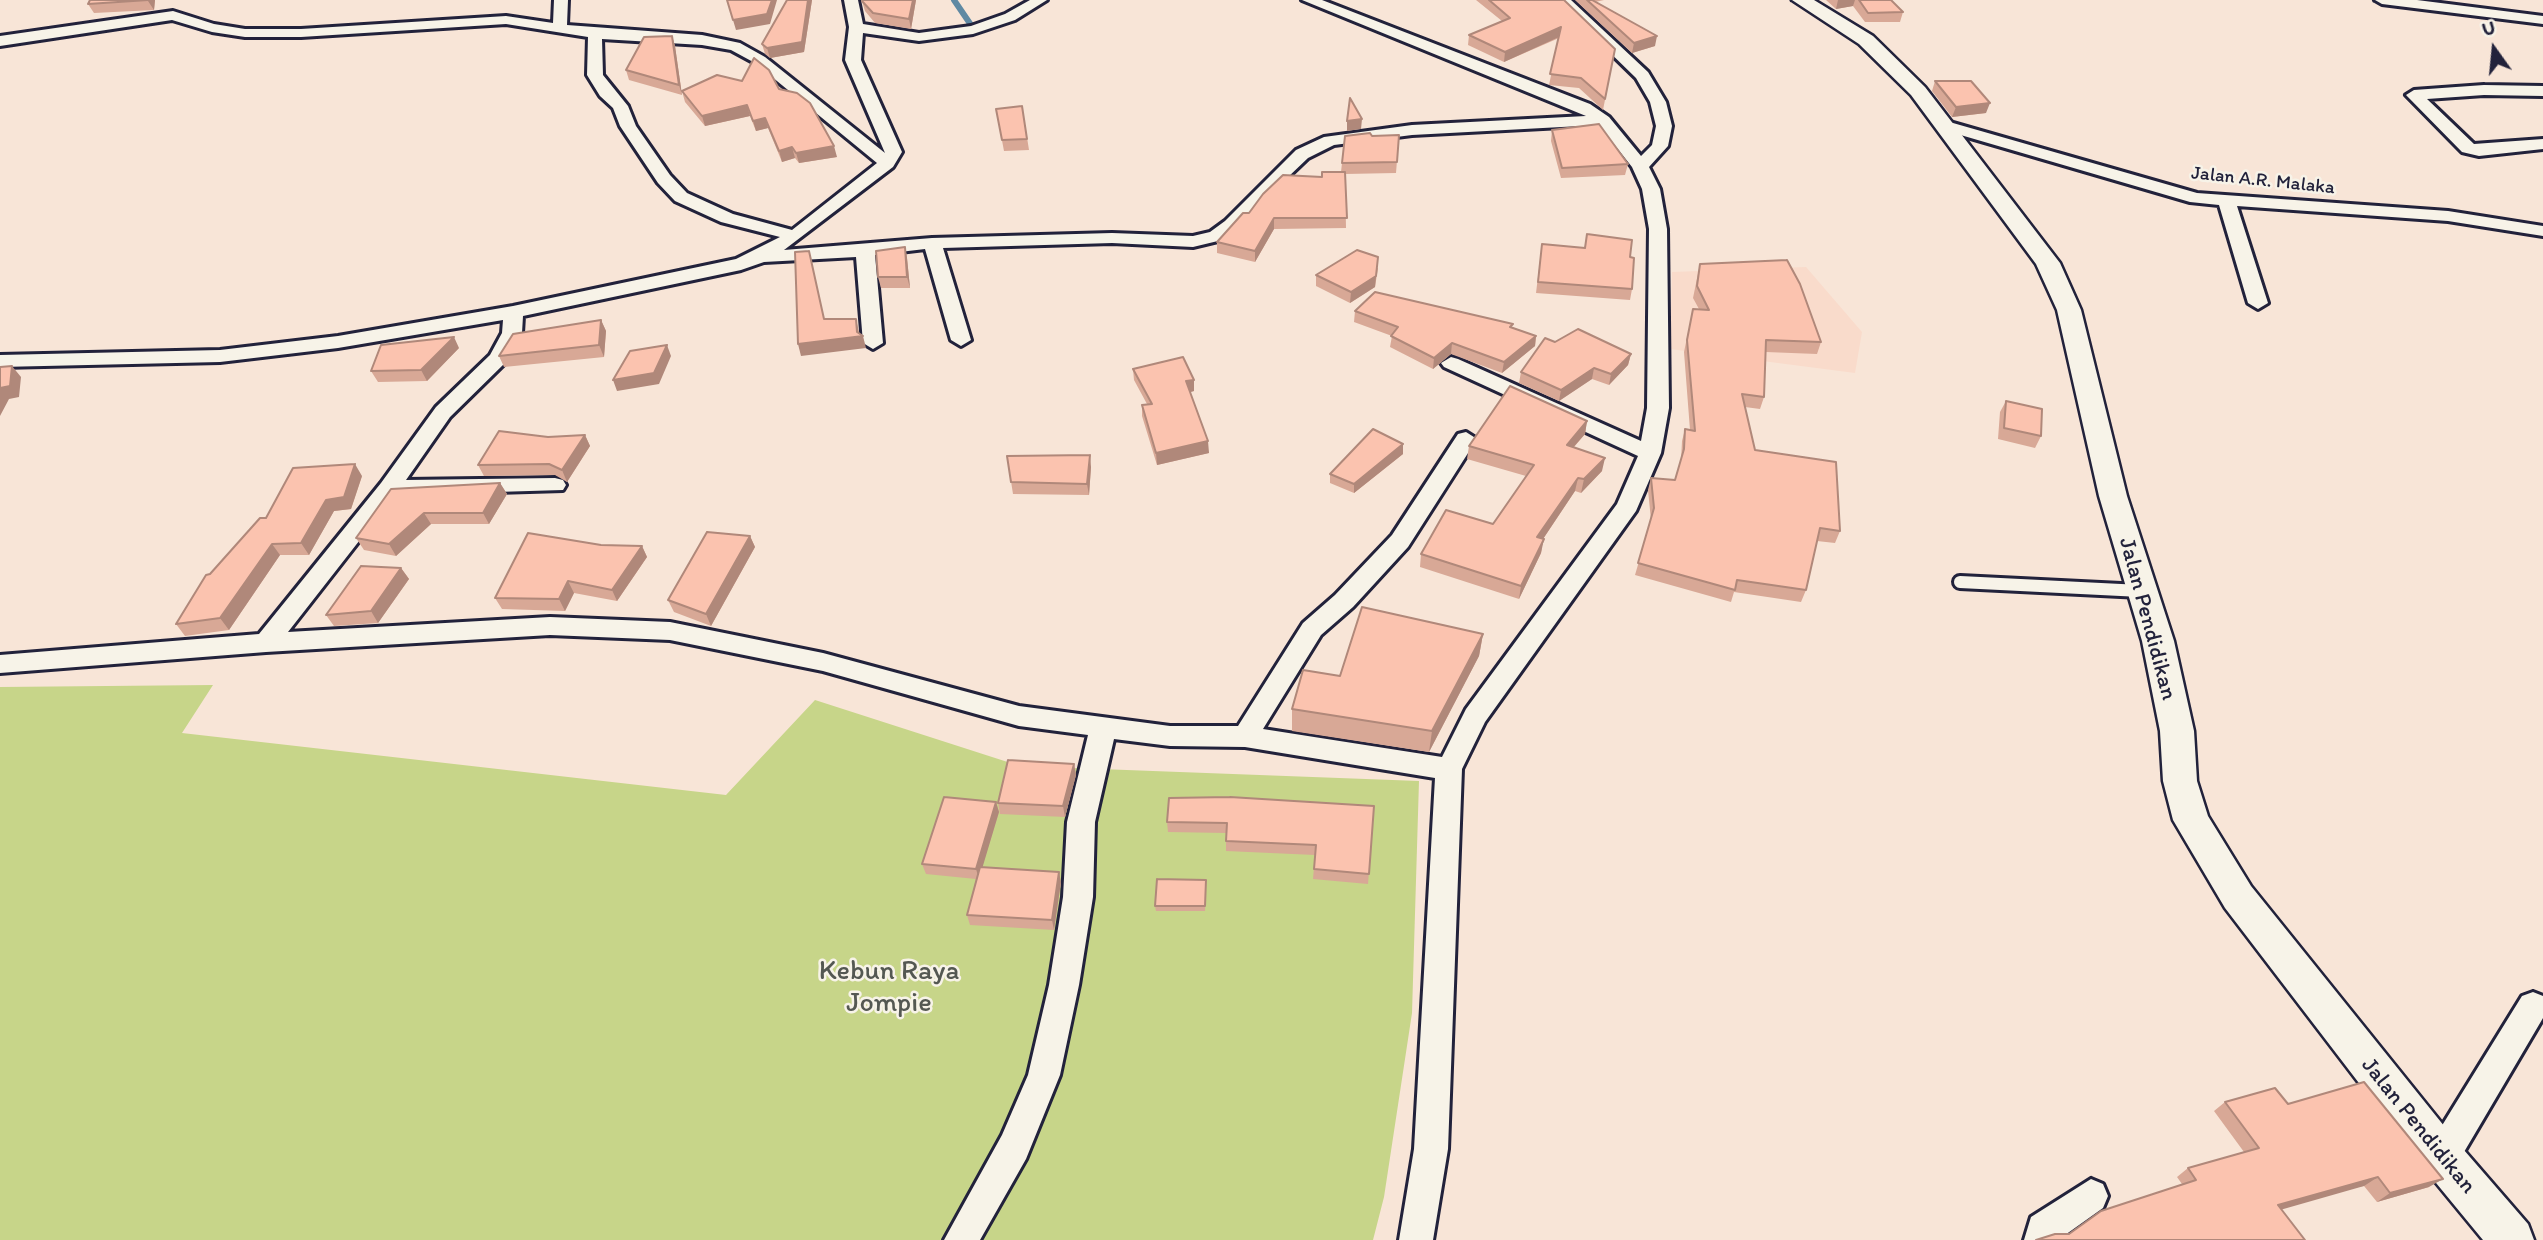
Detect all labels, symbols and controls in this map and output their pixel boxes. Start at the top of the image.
north arrow [2459,14,2529,84]
text: U [2479,15,2497,41]
street label: Jalan A.R. Malaka [2190,162,2336,200]
street label: Jalan Pendidikan [2112,535,2182,703]
park label: Kebun Raya Jompie [819,955,959,1021]
street label: Jalan Pendidikan [2355,1052,2481,1200]

